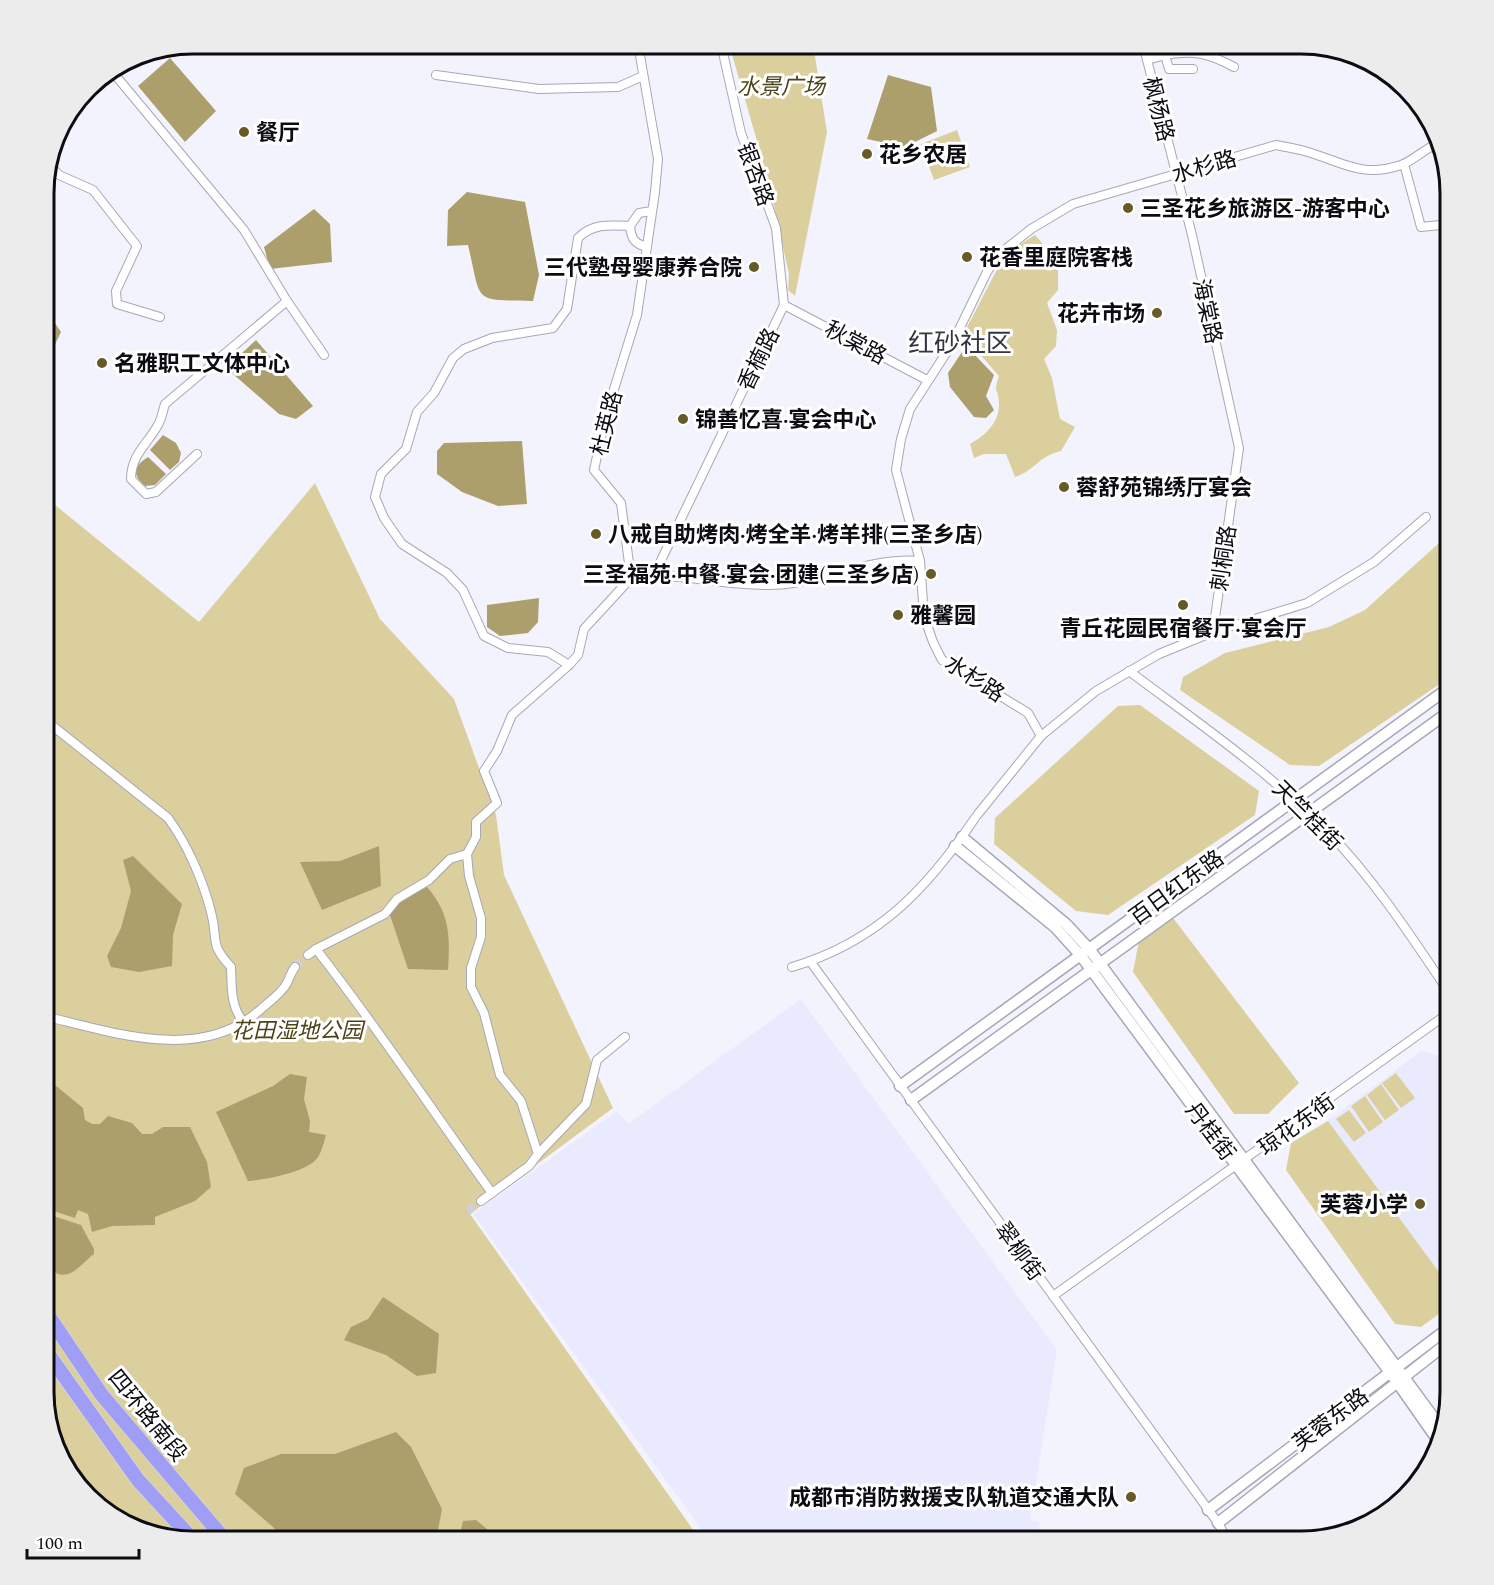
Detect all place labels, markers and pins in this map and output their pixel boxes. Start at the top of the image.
place label: 餐厅 [256,117,300,150]
marker: 餐厅 [237,125,251,139]
place label: 花乡农居 [879,139,967,172]
marker: 花乡农居 [860,147,874,161]
place label: 三圣花乡旅游区-游客中心 [1140,193,1390,226]
marker: 三圣花乡旅游区-游客中心 [1121,201,1135,215]
place label: 花香里庭院客栈 [979,242,1133,275]
marker: 花香里庭院客栈 [960,250,974,264]
place label: 三代塾母婴康养合院 [544,252,742,285]
marker: 三代塾母婴康养合院 [747,260,761,274]
place label: 花卉市场 [1057,298,1145,331]
marker: 花卉市场 [1150,306,1164,320]
place label: 名雅职工文体中心 [114,348,290,381]
marker: 名雅职工文体中心 [95,356,109,370]
place label: 锦善忆喜·宴会中心 [695,404,877,437]
marker: 锦善忆喜·宴会中心 [676,412,690,426]
place label: 蓉舒苑锦绣厅宴会 [1076,472,1252,505]
marker: 蓉舒苑锦绣厅宴会 [1057,480,1071,494]
place label: 八戒自助烤肉·烤全羊·烤羊排(三圣乡店) [608,519,983,552]
marker: 八戒自助烤肉·烤全羊·烤羊排(三圣乡店) [589,527,603,541]
place label: 三圣福苑·中餐·宴会·团建(三圣乡店) [583,559,919,592]
marker: 三圣福苑·中餐·宴会·团建(三圣乡店) [924,567,938,581]
marker: 青丘花园民宿餐厅·宴会厅 [1176,598,1190,612]
place label: 雅馨园 [910,600,976,633]
marker: 雅馨园 [891,608,905,622]
place label: 青丘花园民宿餐厅·宴会厅 [1059,613,1307,646]
place label: 芙蓉小学 [1320,1189,1408,1222]
marker: 芙蓉小学 [1413,1197,1427,1211]
place label: 成都市消防救援支队轨道交通大队 [789,1482,1119,1515]
marker: 成都市消防救援支队轨道交通大队 [1124,1490,1138,1504]

